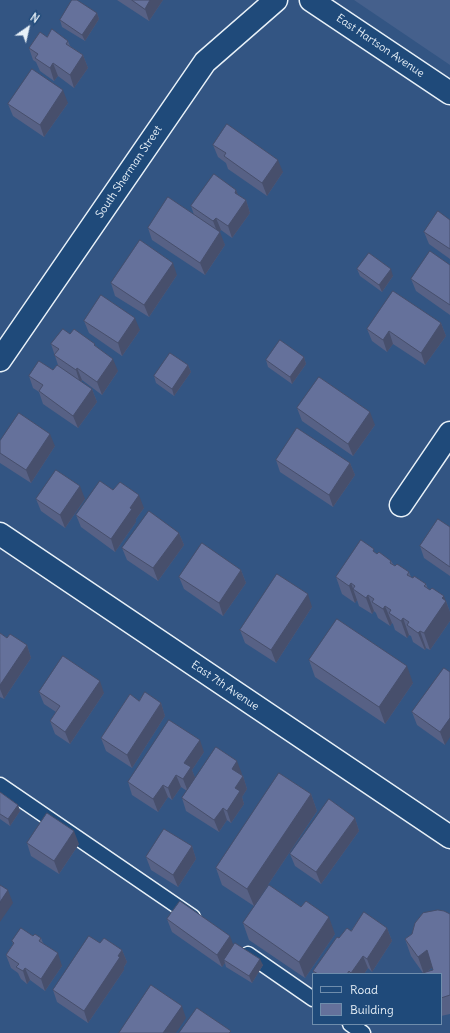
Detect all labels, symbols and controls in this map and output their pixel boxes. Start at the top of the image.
north arrow [8,8,48,48]
text: N [28,10,42,26]
street label: East Hartson Avenue [333,12,427,80]
street label: South Sherman Street [93,123,165,221]
street label: East 7th Avenue [189,658,261,714]
legend [312,973,442,1025]
text: Road [350,982,378,997]
text: Building [350,1002,394,1017]

